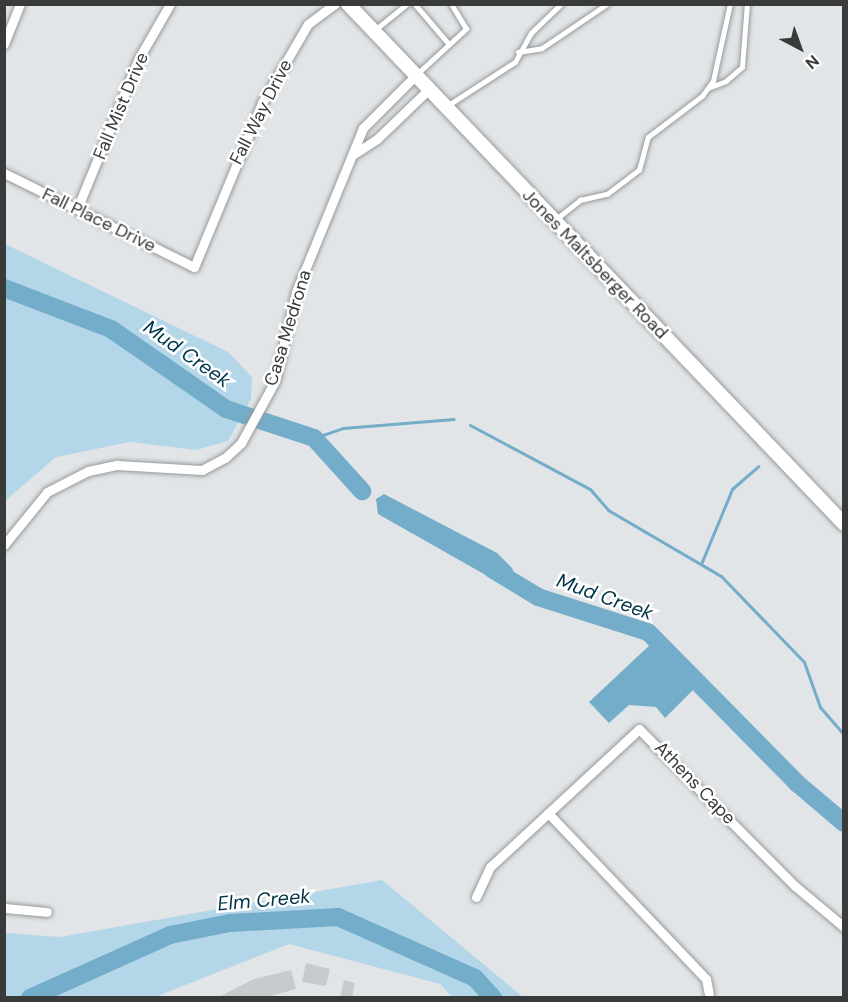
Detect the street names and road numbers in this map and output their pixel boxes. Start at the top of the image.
street label: Fall Mist Drive [89,49,153,163]
street label: Fall Way Drive [225,56,297,168]
street label: Fall Place Drive [39,183,159,257]
street label: Jones Maltsberger Road [518,184,672,344]
street label: Casa Medrona [260,267,316,389]
street label: Athens Cape [650,737,740,829]

